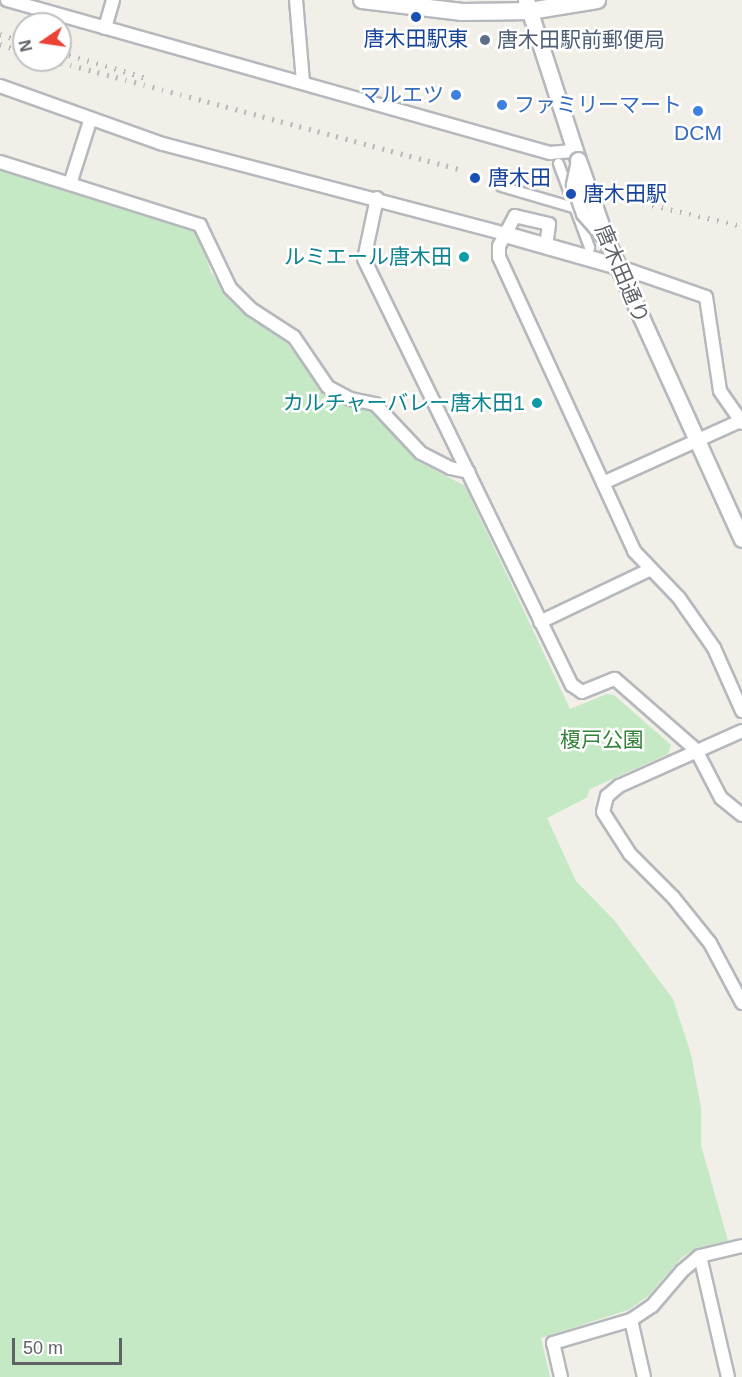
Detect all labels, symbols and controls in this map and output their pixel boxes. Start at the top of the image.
marker: 唐木田駅東 [409,10,423,24]
north arrow [12,12,72,72]
place label: 唐木田駅東 [364,26,468,52]
place label: 唐木田駅前郵便局 [497,27,665,53]
marker: 唐木田駅前郵便局 [478,33,492,47]
text: N [16,38,36,53]
place label: マルエツ [360,82,444,108]
marker: マルエツ [449,88,463,102]
place label: ファミリーマート [514,92,682,118]
marker: ファミリーマート [495,98,509,112]
marker: DCM [691,104,705,118]
place label: DCM [674,120,722,146]
place label: 唐木田 [488,165,551,191]
marker: 唐木田 [466,169,484,187]
place label: 唐木田駅 [583,181,667,207]
marker: 唐木田駅 [564,187,578,201]
street label: 唐木田通り [590,221,654,327]
place label: ルミエール唐木田 [284,244,452,270]
marker: ルミエール唐木田 [457,250,471,264]
place label: カルチャーバレー唐木田1 [282,390,525,416]
marker: カルチャーバレー唐木田1 [530,396,544,410]
park label: 榎戸公園 [560,727,644,753]
scale bar [15,1326,124,1364]
text: 50 m [23,1338,63,1358]

